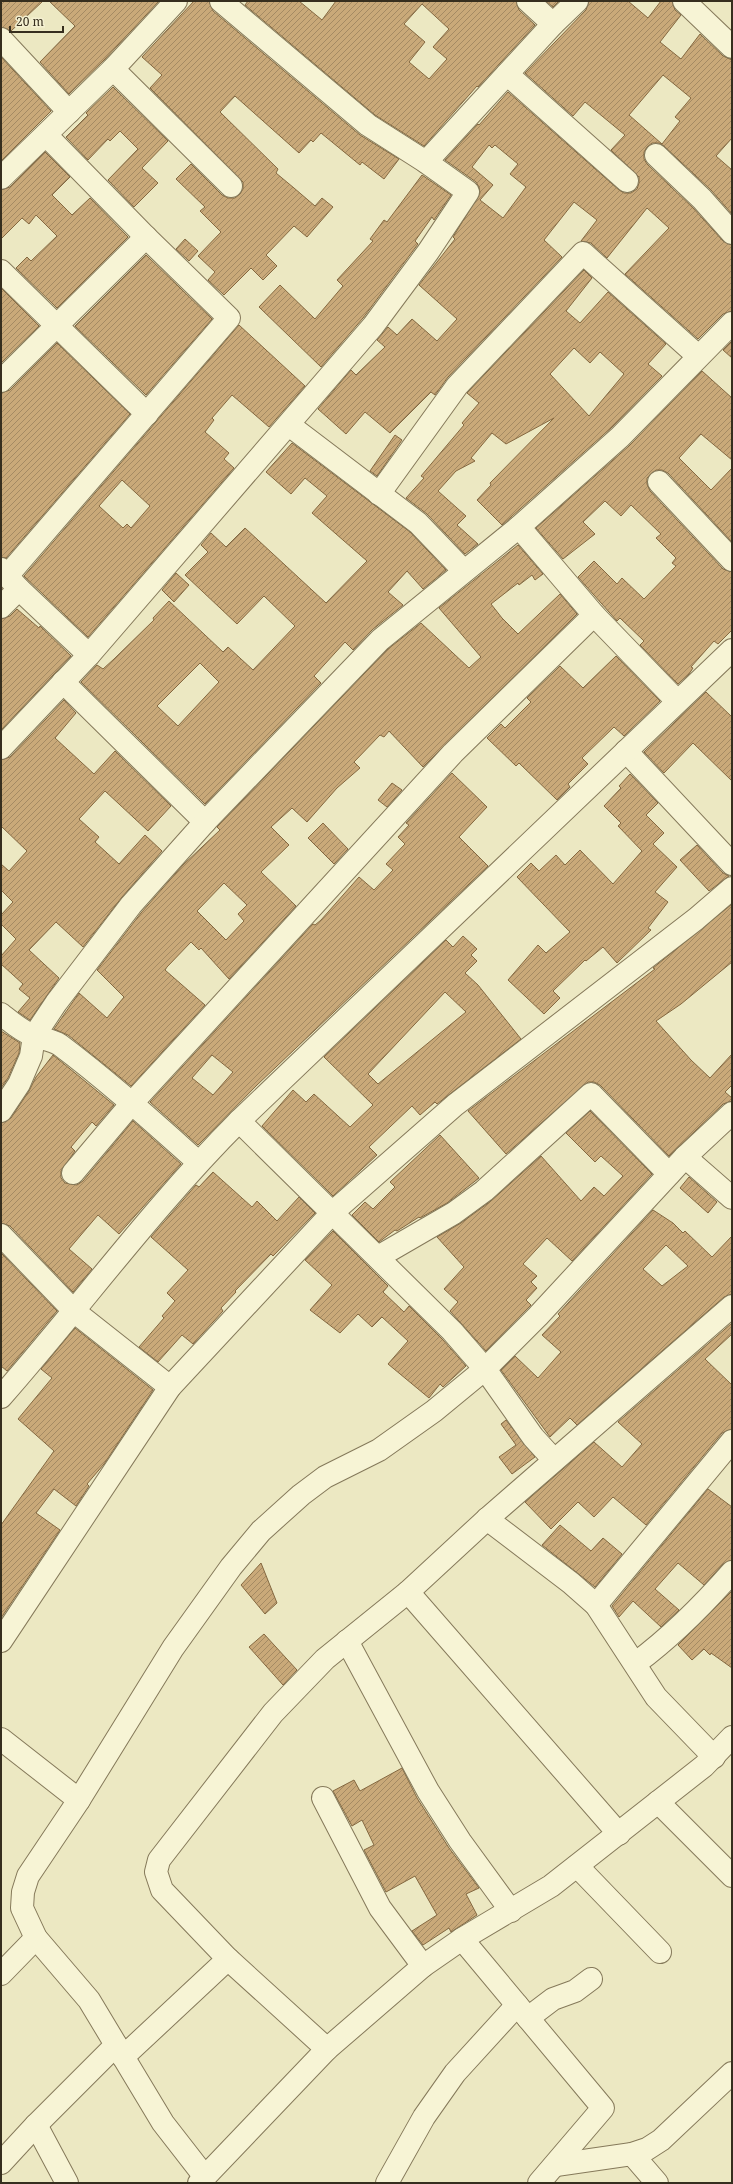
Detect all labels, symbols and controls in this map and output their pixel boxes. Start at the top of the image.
scale bar [10,8,63,34]
text: 20 m [16,13,44,30]

